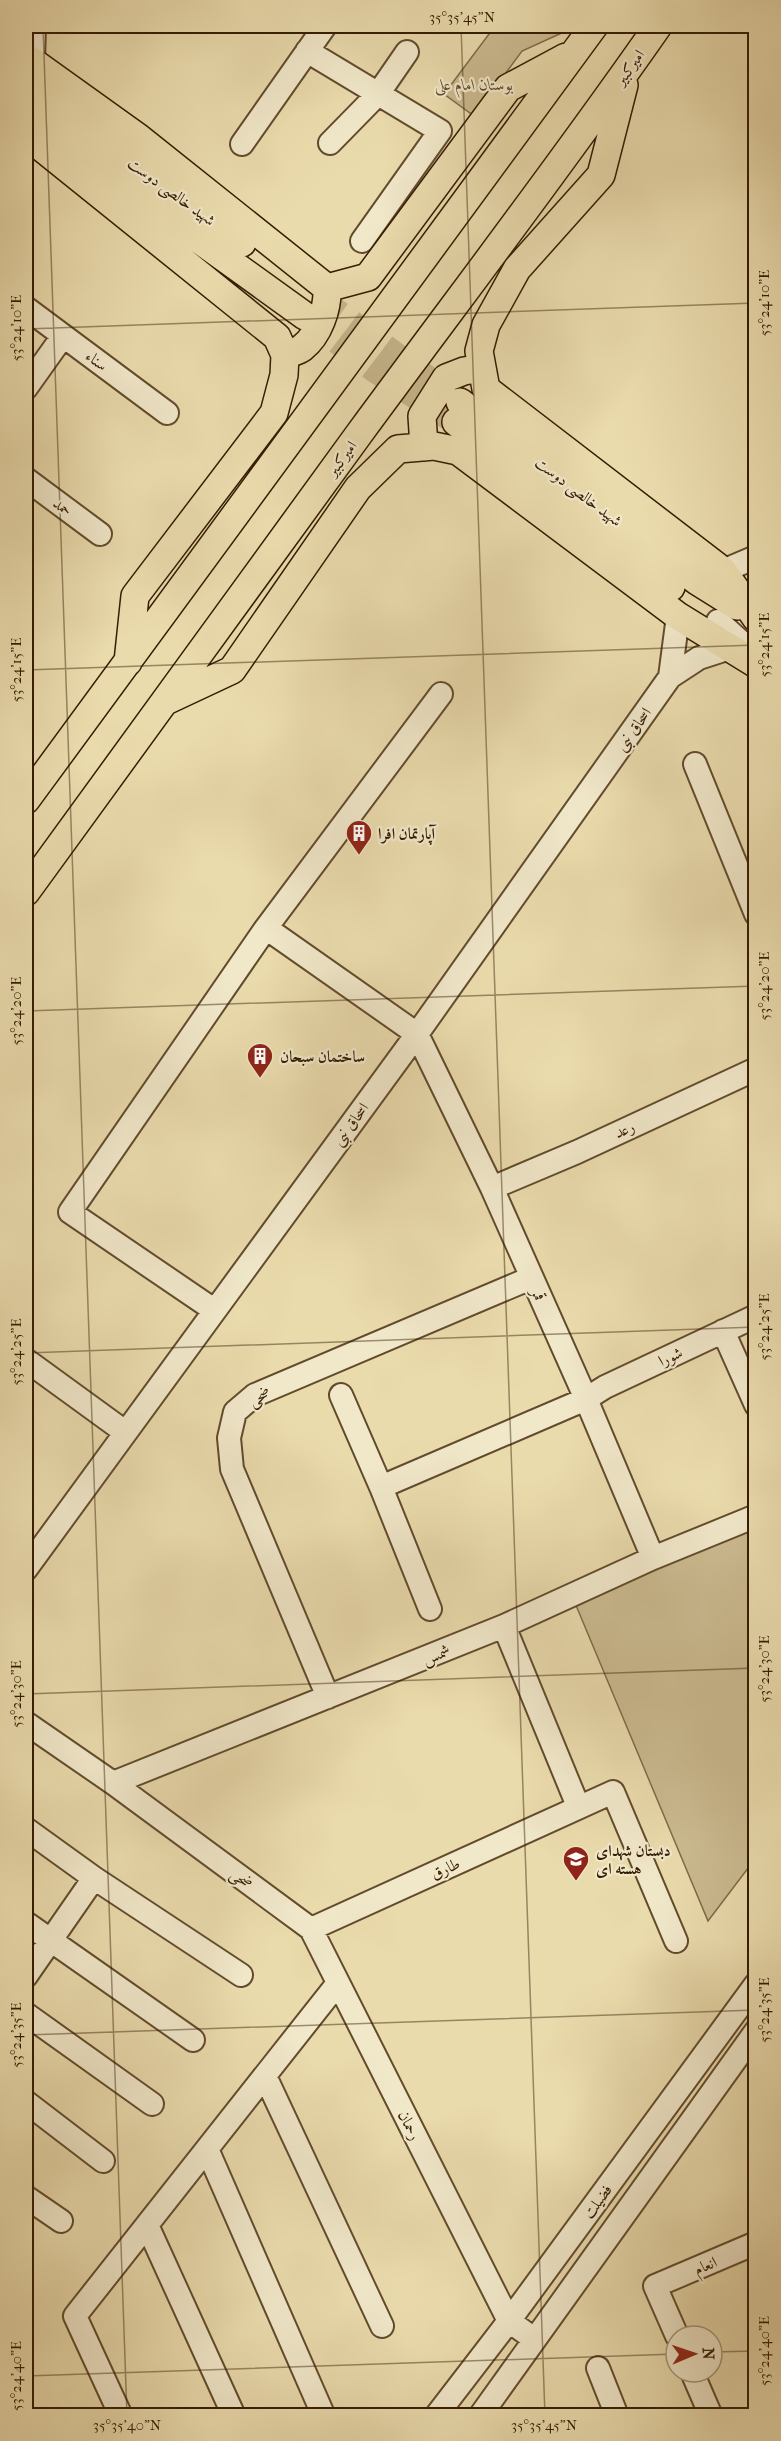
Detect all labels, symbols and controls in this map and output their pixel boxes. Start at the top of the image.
text: 35°35'45"N [429,8,496,26]
street label: امیرکبیر [609,46,648,91]
park label: بوستان امام علی [435,75,513,99]
street label: شهید خالصی دوست [123,153,219,231]
text: 53°24'10"E [755,270,773,336]
text: 53°24'10"E [7,295,25,361]
street label: سناء [82,346,111,375]
street label: امیرکبیر [321,437,361,481]
street label: شهید خالصی دوست [530,453,626,532]
street label: حمد [49,493,76,520]
text: 53°24'15"E [755,613,773,677]
text: 53°24'15"E [7,638,25,702]
street label: اسحاق نبی [612,704,658,757]
building icon: آپارتمان افرا [344,818,374,856]
place label: آپارتمان افرا [378,824,437,846]
text: 53°24'20"E [755,952,773,1020]
text: 53°24'20"E [7,977,25,1045]
building icon: ساختمان سبحان [245,1041,275,1079]
place label: ساختمان سبحان [280,1047,365,1066]
street label: اسحاق نبی [328,1099,375,1151]
street label: رعد [611,1117,637,1142]
street label: قمر [526,1283,550,1304]
text: 53°24'25"E [755,1293,773,1361]
text: 53°24'25"E [7,1318,25,1386]
street label: شورا [655,1343,686,1371]
street label: ضحی [244,1382,275,1412]
text: 53°24'30"E [755,1635,773,1703]
street label: شمس [419,1640,453,1670]
text: 53°24'30"E [7,1660,25,1728]
place label: دبستان شهدای هسته ای [596,1841,671,1878]
school or university icon: دبستان شهدای هسته ای [561,1844,591,1882]
street label: طارق [428,1853,463,1883]
street label: ضحی [226,1864,257,1895]
text: 53°24'35"E [755,1977,773,2043]
text: 53°24'35"E [7,2002,25,2068]
street label: رحمان [394,2107,425,2143]
street label: فضیلت [579,2181,616,2222]
street label: انعام [691,2252,722,2283]
text: 53°24'40"E [755,2316,773,2386]
north arrow [664,2324,724,2384]
text: 53°24'40"E [7,2341,25,2411]
text: N [699,2347,718,2361]
text: 35°35'40"N [93,2416,162,2434]
text: 35°35'45"N [511,2416,578,2434]

